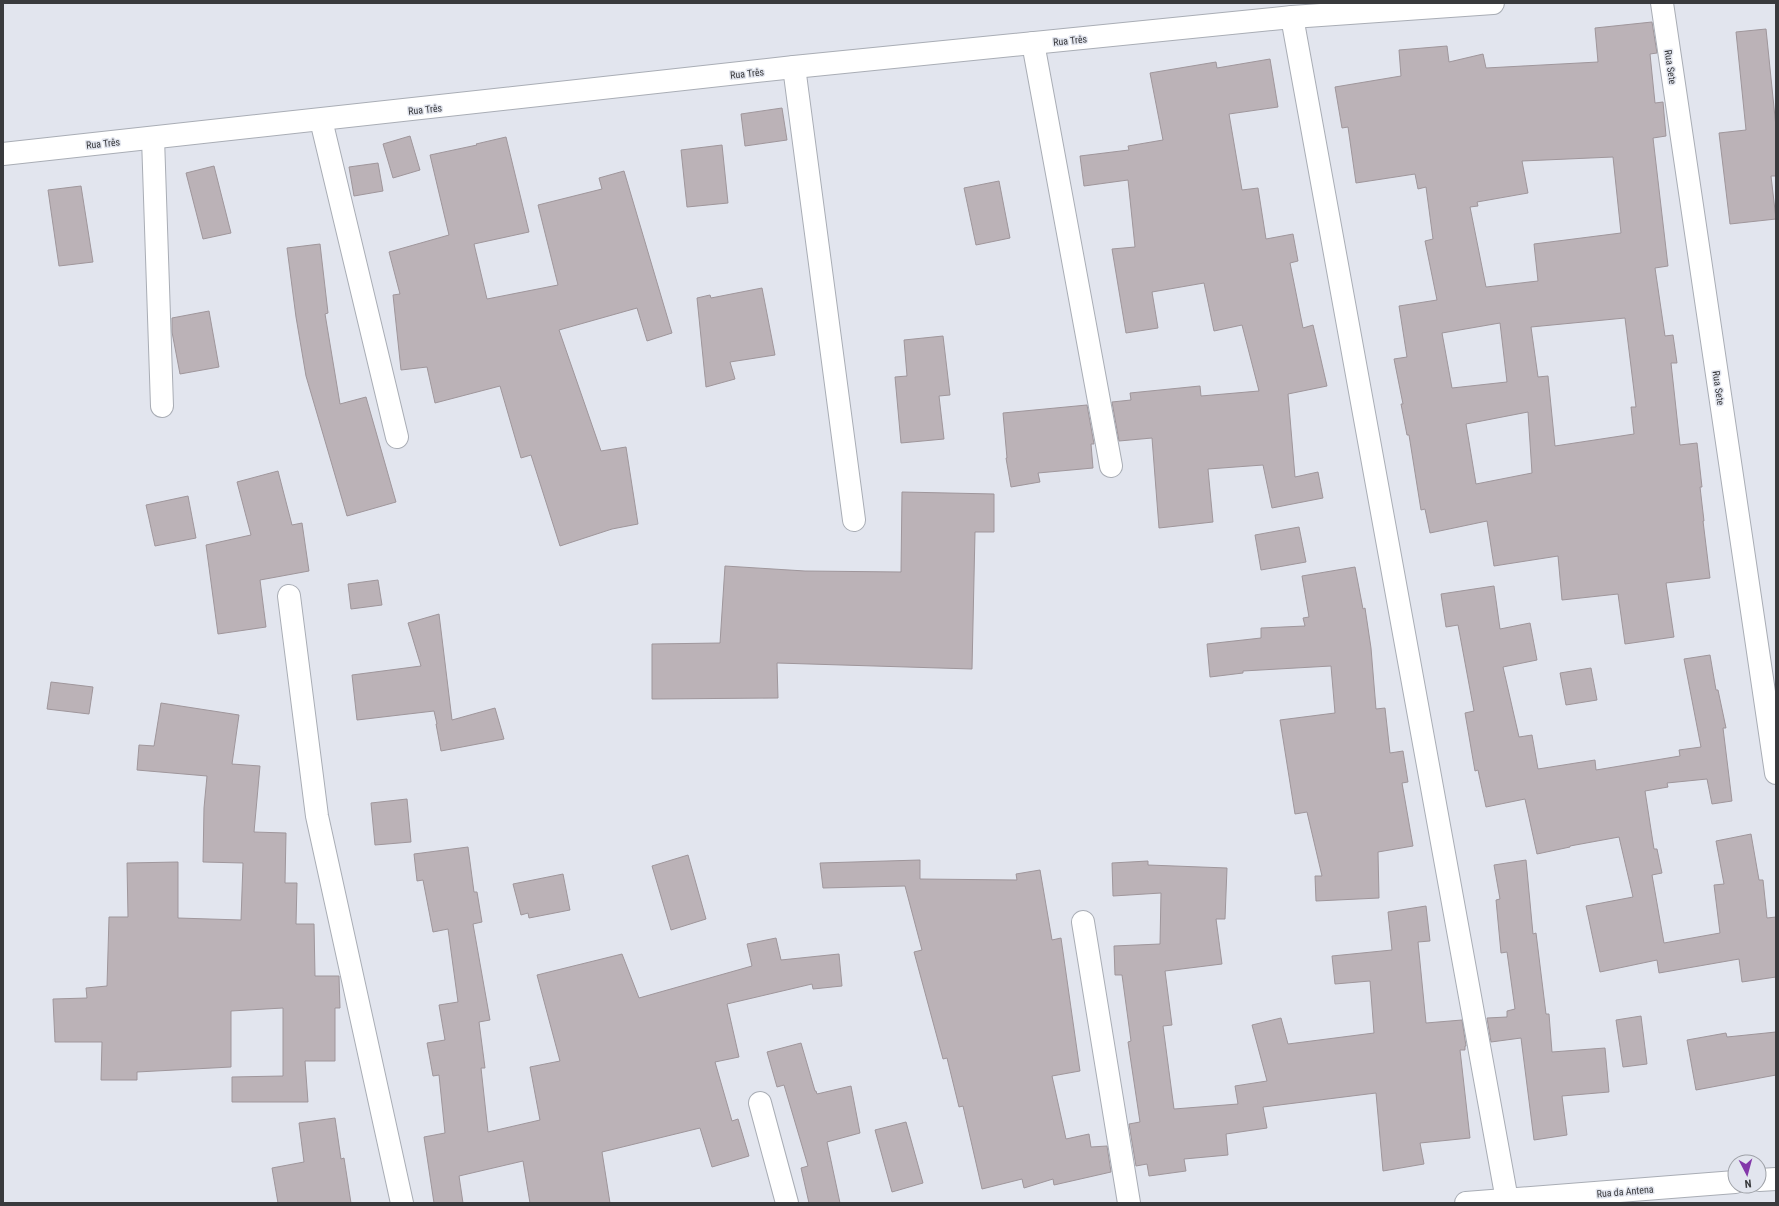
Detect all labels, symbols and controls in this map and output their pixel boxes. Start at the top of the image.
street label: Rua Três [1053,33,1088,48]
street label: Rua Sete [1663,49,1678,85]
street label: Rua Três [730,66,765,81]
street label: Rua Três [408,102,443,117]
street label: Rua Três [86,136,121,151]
street label: Rua Sete [1711,370,1726,406]
north arrow [1727,1154,1767,1194]
text: N [1744,1177,1752,1190]
street label: Rua da Antena [1596,1184,1654,1199]

